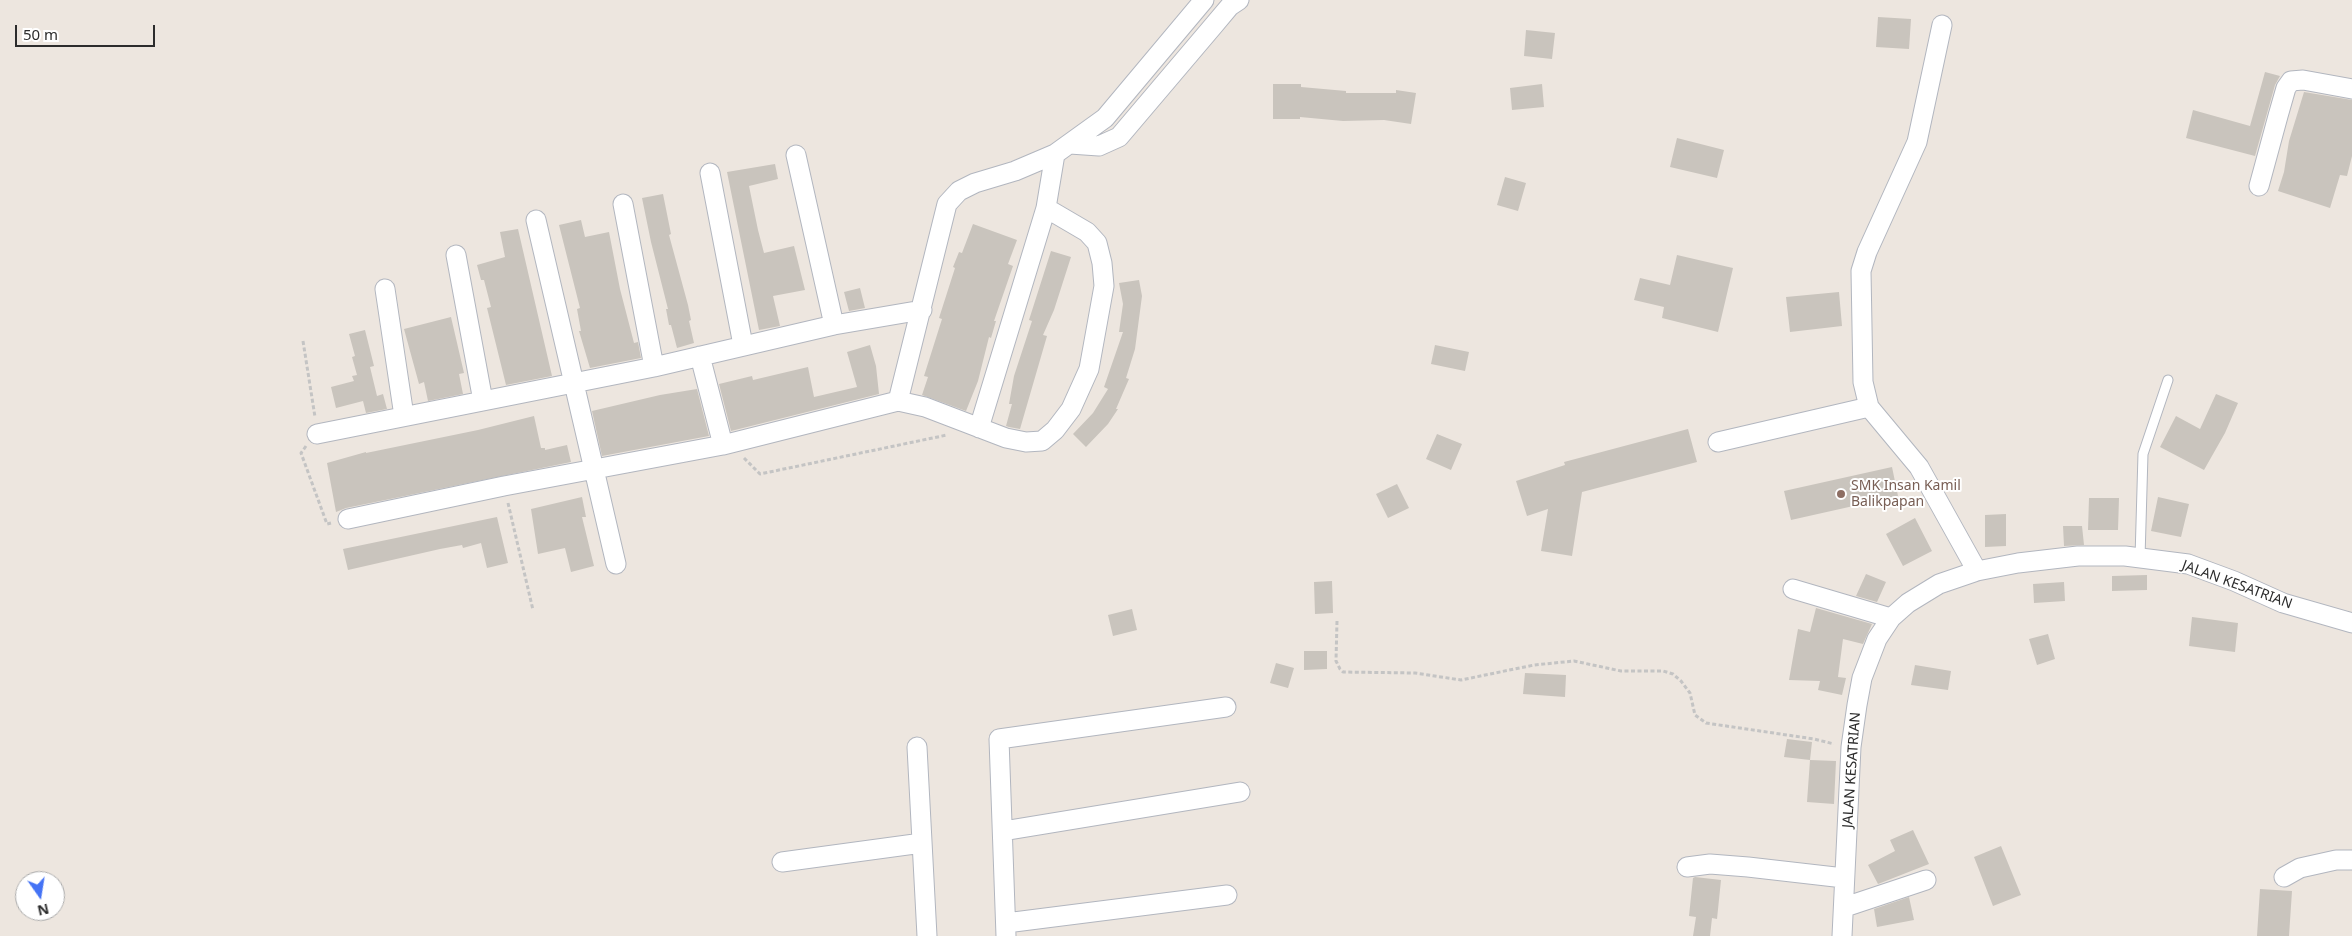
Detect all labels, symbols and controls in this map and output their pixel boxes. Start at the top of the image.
scale bar [18,15,158,47]
text: 50 m [23,24,58,44]
place label: SMK Insan Kamil Balikpapan [1851,478,1961,511]
marker: SMK Insan Kamil Balikpapan [1835,488,1847,500]
street label: JALAN KESATRIAN [2180,557,2294,613]
street label: JALAN KESATRIAN [1840,711,1864,829]
north arrow [15,871,65,921]
text: N [36,900,51,921]

